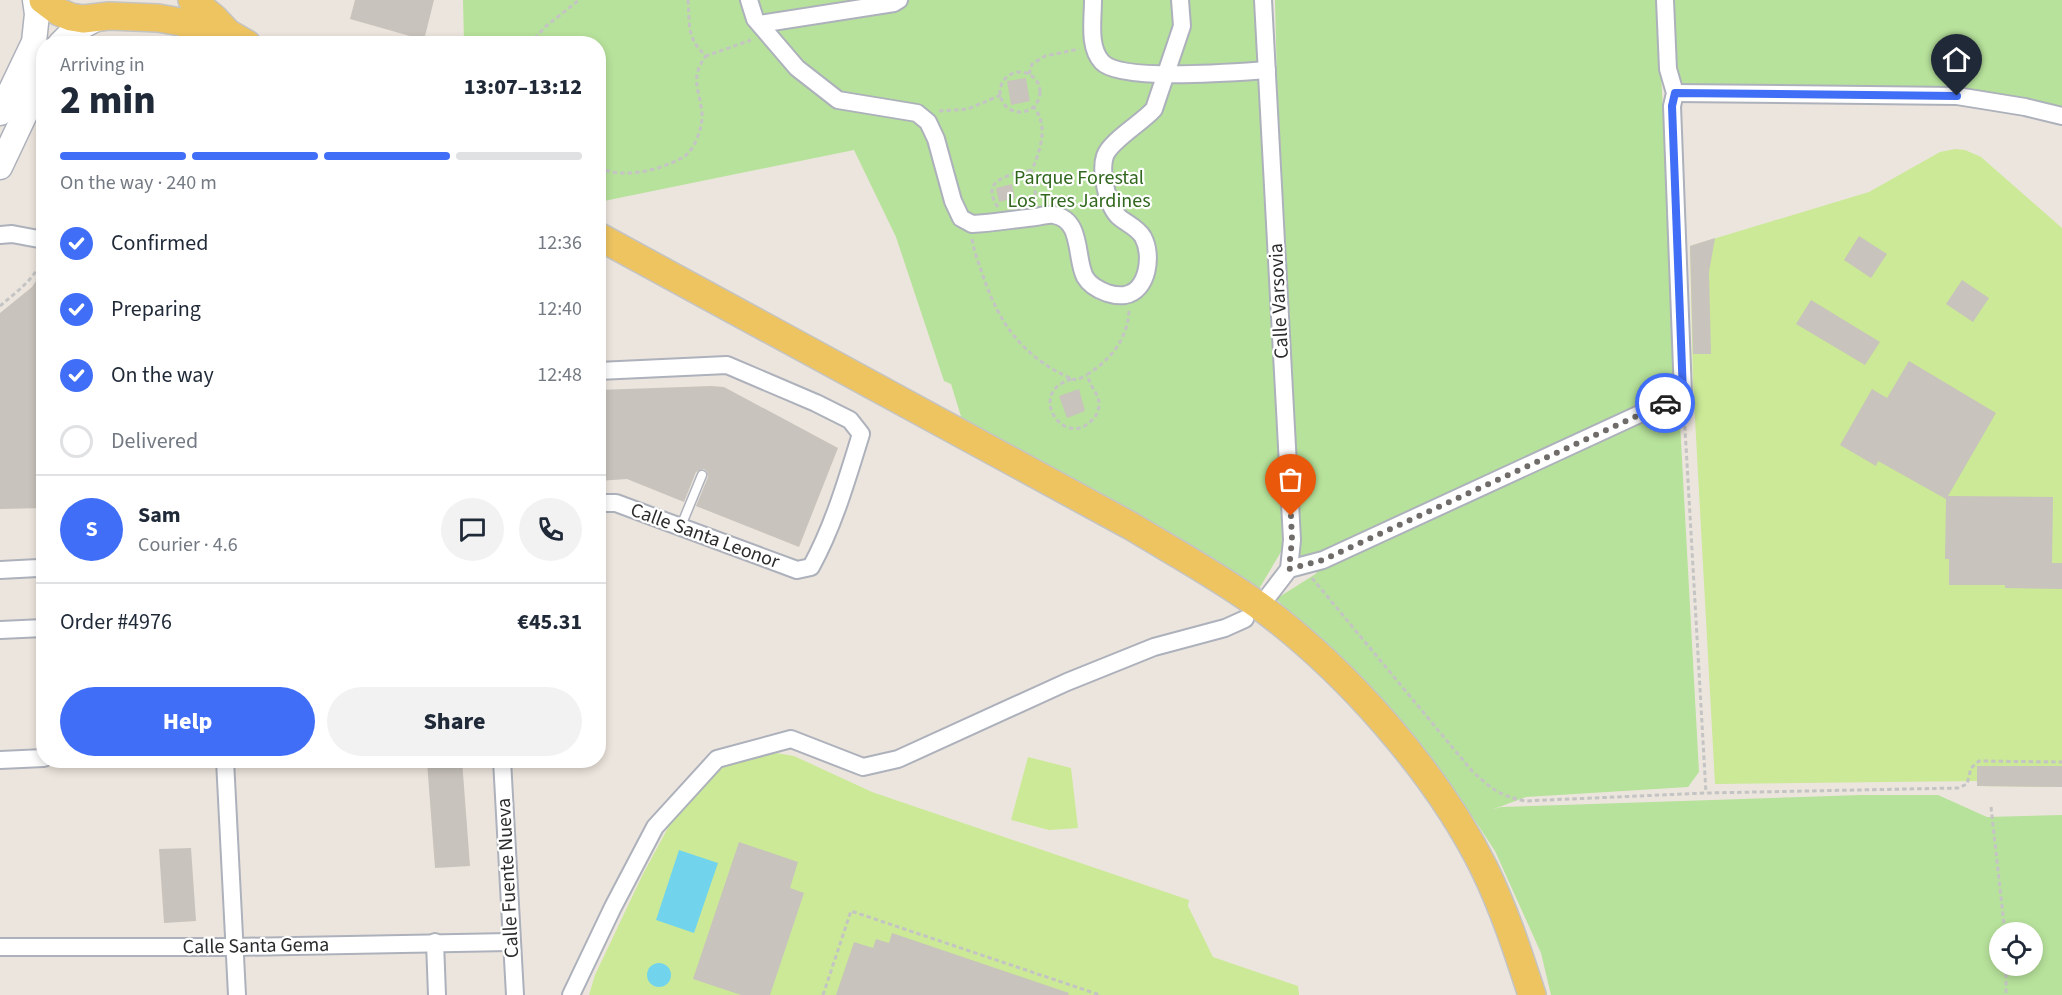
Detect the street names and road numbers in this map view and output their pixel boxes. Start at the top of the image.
street label: Calle Varsovia [1262,242,1296,360]
street label: Calle Santa Leonor [627,496,783,576]
street label: Calle Fuente Nueva [490,797,526,959]
street label: Calle Santa Gema [182,931,330,961]

